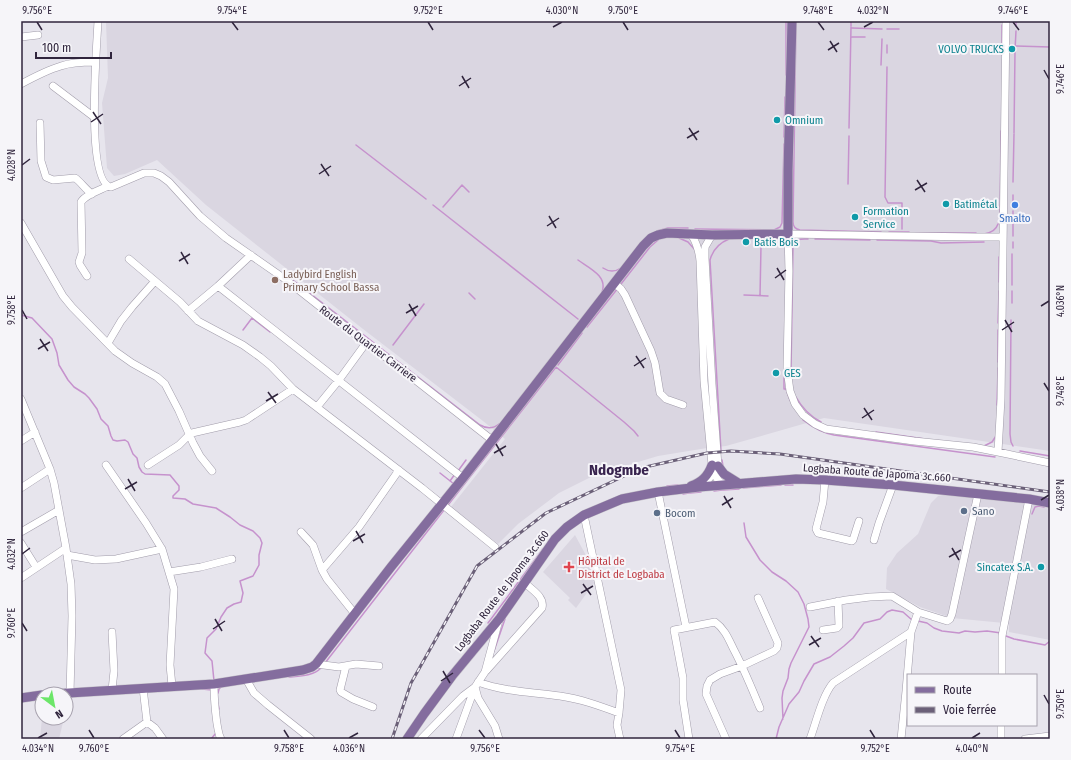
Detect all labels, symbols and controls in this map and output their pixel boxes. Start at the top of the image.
text: 9.756°E [22,5,52,17]
text: 9.754°E [217,5,247,17]
text: 9.752°E [413,5,443,17]
text: 4.030°N [546,5,578,17]
text: 9.750°E [608,5,638,17]
text: 9.748°E [803,5,833,17]
text: 4.032°N [857,5,889,17]
text: 9.746°E [998,5,1028,17]
scale bar [36,34,111,60]
text: 100 m [42,41,71,55]
place label: VOLVO TRUCKS [938,43,1005,56]
marker: VOLVO TRUCKS [1007,44,1017,54]
text: 9.746°E [1055,64,1067,94]
place label: Omnium [785,114,823,127]
marker: Omnium [772,115,782,125]
text: 4.028°N [6,149,18,181]
place label: Batimétal [954,198,997,211]
marker: Batimétal [941,199,951,209]
marker: Smalto [1010,200,1020,210]
place label: Formation Service [863,205,909,231]
marker: Formation Service [850,212,860,222]
place label: Smalto [999,212,1031,225]
place label: Batis Bois [754,236,799,249]
marker: Batis Bois [741,237,751,247]
place label: Ladybird English Primary School Bassa [283,268,379,294]
marker: Ladybird English Primary School Bassa [270,275,280,285]
text: 4.036°N [1055,285,1067,317]
text: 9.758°E [6,295,18,325]
street label: Route du Quartier Carriere [317,303,419,385]
place label: GES [784,367,801,380]
marker: GES [771,368,781,378]
text: 9.748°E [1055,376,1067,406]
district label: Ndogmbe [589,461,649,479]
street label: Logbaba Route de Japoma 3c.660 [803,461,952,485]
text: 4.038°N [1055,479,1067,511]
place label: Sano [972,505,995,518]
marker: Sano [959,506,969,516]
place label: Bocom [665,507,696,520]
marker: Bocom [652,508,662,518]
street label: Logbaba Route de Japoma 3c.660 [452,528,552,654]
text: 4.032°N [6,538,18,570]
place label: Hôpital de District de Logbaba [578,555,665,581]
marker: Hôpital de District de Logbaba [563,561,575,573]
place label: Sincatex S.A. [977,561,1033,574]
marker: Sincatex S.A. [1036,562,1046,572]
text: 9.760°E [6,608,18,638]
legend [907,674,1037,726]
text: Route [943,683,972,697]
north arrow [34,686,74,726]
text: 9.750°E [1055,689,1067,719]
text: Voie ferrée [943,703,996,717]
text: N [53,707,65,721]
text: 4.034°N [22,743,54,755]
text: 9.760°E [79,743,109,755]
text: 9.758°E [274,743,304,755]
text: 4.036°N [333,743,365,755]
text: 9.756°E [470,743,500,755]
text: 9.754°E [665,743,695,755]
text: 9.752°E [860,743,890,755]
text: 4.040°N [956,743,988,755]

